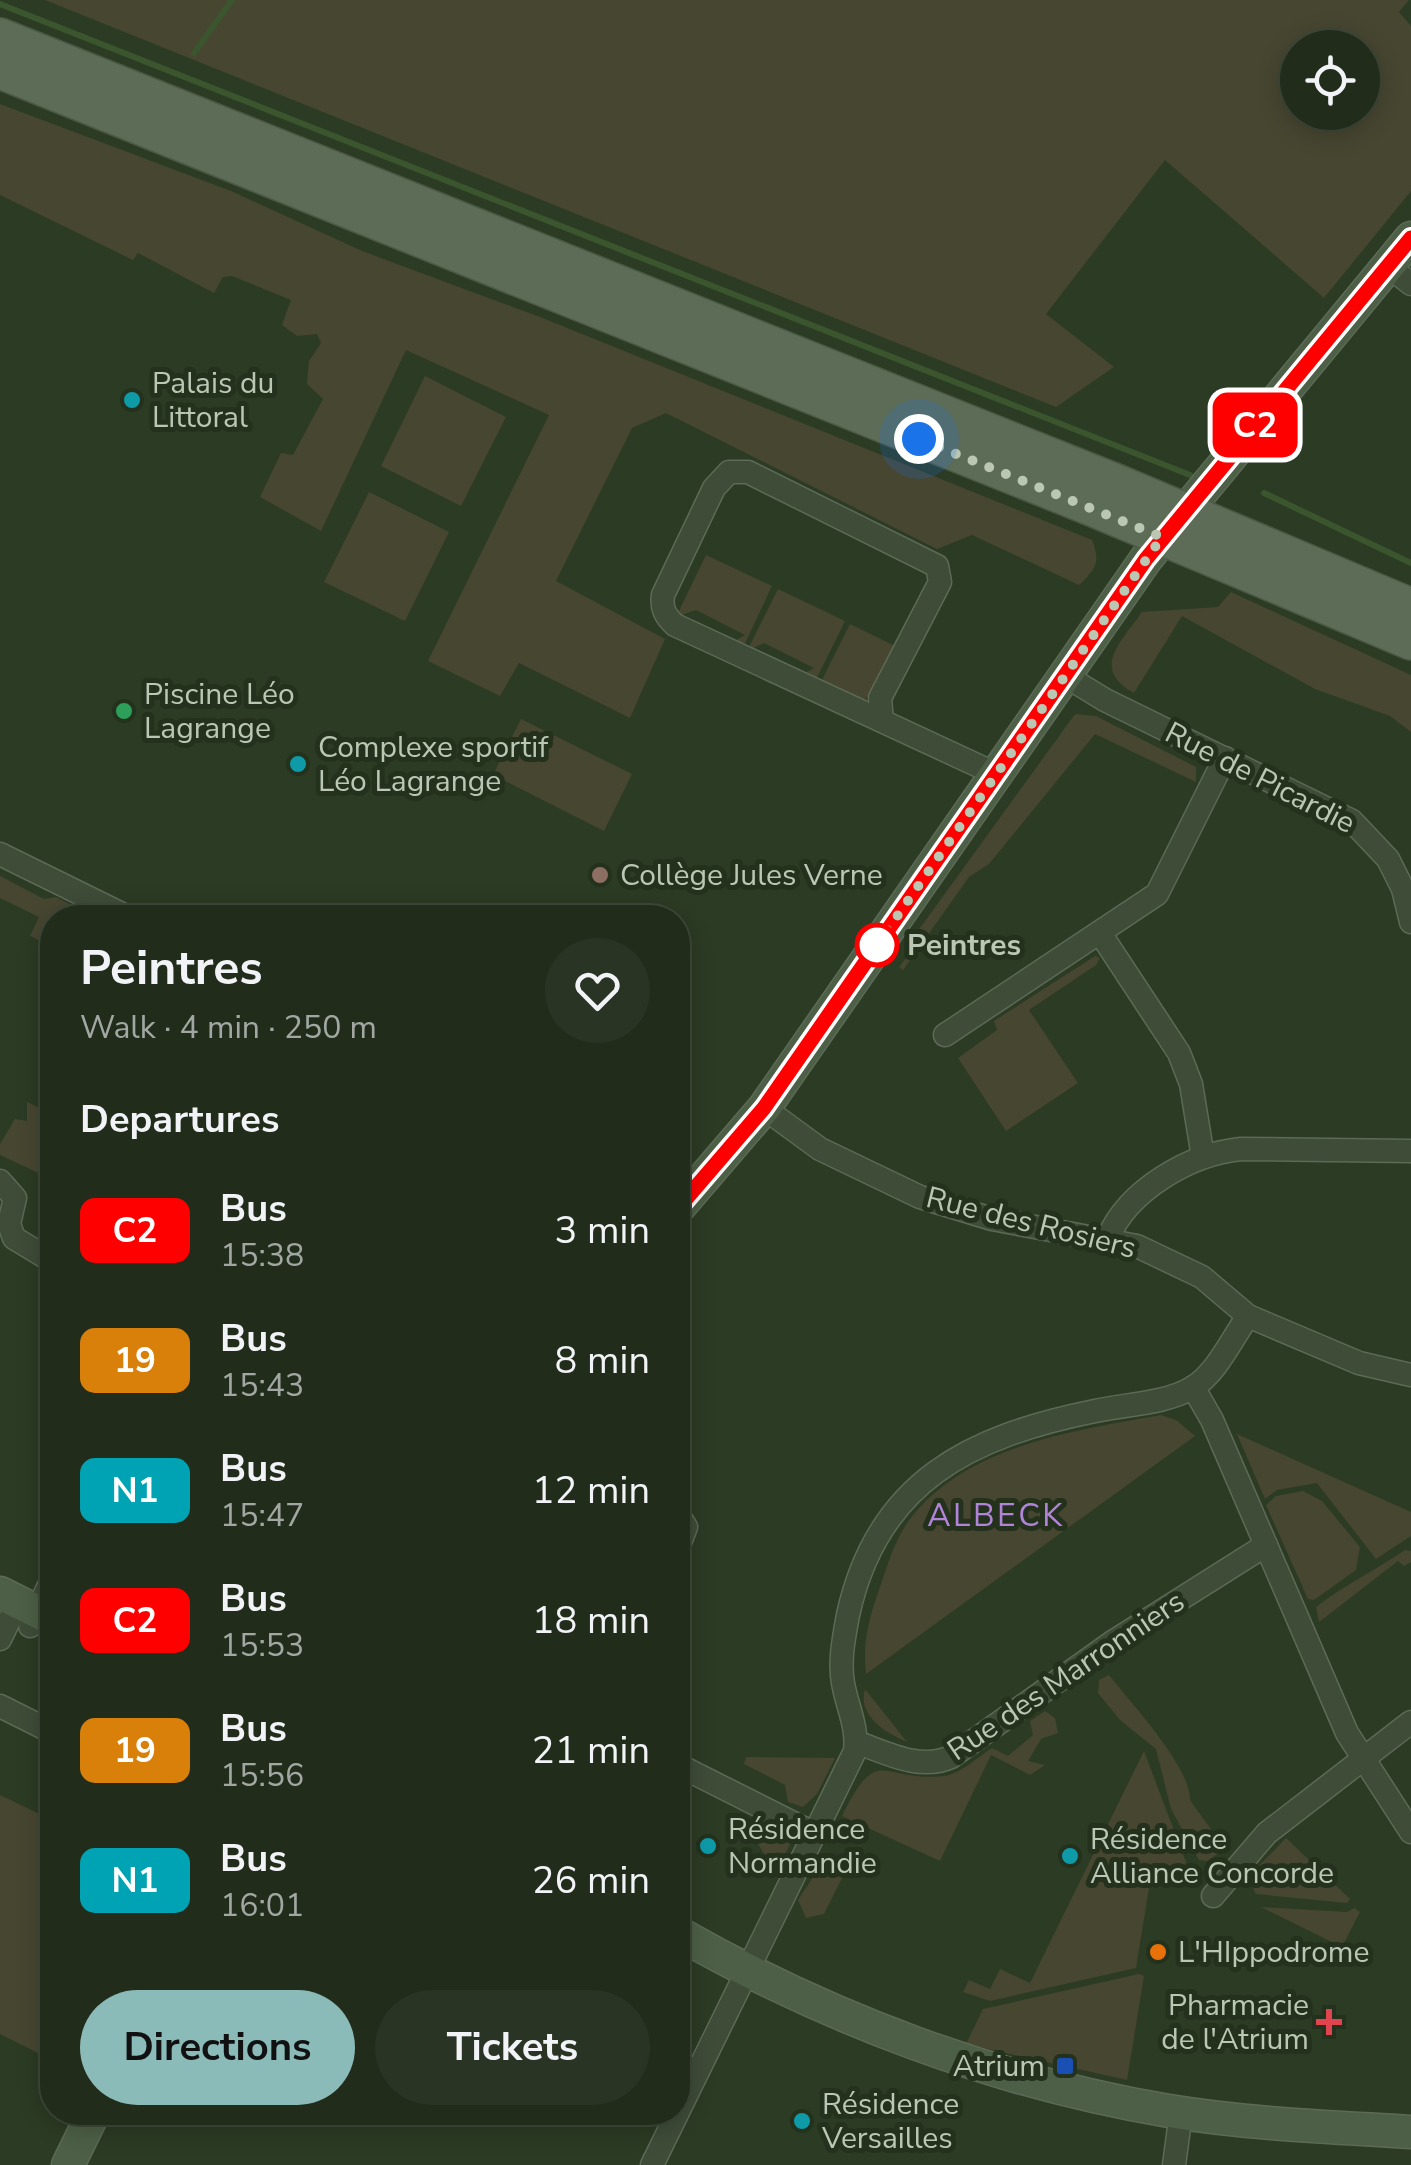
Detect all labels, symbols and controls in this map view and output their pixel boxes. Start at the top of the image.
map controls [1280,30,1380,130]
button: locate [1280,30,1380,130]
place label: Palais du Littoral [152,363,274,438]
marker: Palais du Littoral [121,389,143,411]
line badge: C2 [1210,392,1300,458]
text: C2 [1233,402,1277,449]
your location [894,414,944,464]
place label: Piscine Léo Lagrange [144,674,295,749]
marker: Piscine Léo Lagrange [113,700,135,722]
street label: Rue de Picardie [1158,712,1362,844]
place label: Complexe sportif Léo Lagrange [318,727,549,802]
marker: Complexe sportif Léo Lagrange [287,753,309,775]
place label: Collège Jules Verne [620,855,883,896]
marker: Collège Jules Verne [589,864,611,886]
marker: Peintres [856,924,898,966]
place label: Peintres [907,925,1021,966]
text: Peintres [80,935,263,1001]
button: heart [545,938,650,1043]
text: Walk · 4 min · 250 m [80,1006,377,1049]
text: Departures [80,1094,279,1145]
street label: Rue des Rosiers [922,1177,1140,1269]
text: Bus [220,1183,287,1234]
text: 3 min [555,1205,650,1256]
text: C2 [113,1207,157,1254]
text: 15:38 [220,1234,304,1277]
text: Bus [220,1313,287,1364]
text: 8 min [555,1335,650,1386]
text: 19 [114,1337,156,1384]
text: 15:43 [220,1364,304,1407]
text: Bus [220,1443,287,1494]
text: 12 min [532,1465,650,1516]
text: N1 [111,1467,159,1514]
text: 15:47 [220,1494,304,1537]
district label: ALBECK [927,1494,1065,1537]
text: Bus [220,1573,287,1624]
street label: Rue des Marronniers [939,1581,1193,1771]
text: 18 min [532,1595,650,1646]
text: C2 [113,1597,157,1644]
text: 15:53 [220,1624,304,1667]
text: Bus [220,1703,287,1754]
text: 21 min [532,1725,650,1776]
text: 19 [114,1727,156,1774]
text: 15:56 [220,1754,304,1797]
place label: Résidence Normandie [728,1809,877,1884]
place label: Résidence Alliance Concorde [1090,1819,1334,1894]
text: Bus [220,1833,287,1884]
marker: Résidence Normandie [697,1835,719,1857]
marker: Résidence Alliance Concorde [1059,1845,1081,1867]
text: 26 min [532,1855,650,1906]
text: N1 [111,1857,159,1904]
text: 16:01 [220,1884,304,1927]
place label: L'HIppodrome [1178,1932,1369,1973]
marker: L'HIppodrome [1147,1941,1169,1963]
place label: Pharmacie de l'Atrium [1161,1985,1309,2060]
button: Directions [80,1990,355,2105]
button: Tickets [375,1990,650,2105]
marker: Pharmacie de l'Atrium [1318,2011,1340,2033]
place label: Atrium [953,2046,1045,2087]
marker: Atrium [1054,2055,1076,2077]
place label: Résidence Versailles [821,2084,959,2159]
marker: Résidence Versailles [791,2110,813,2132]

